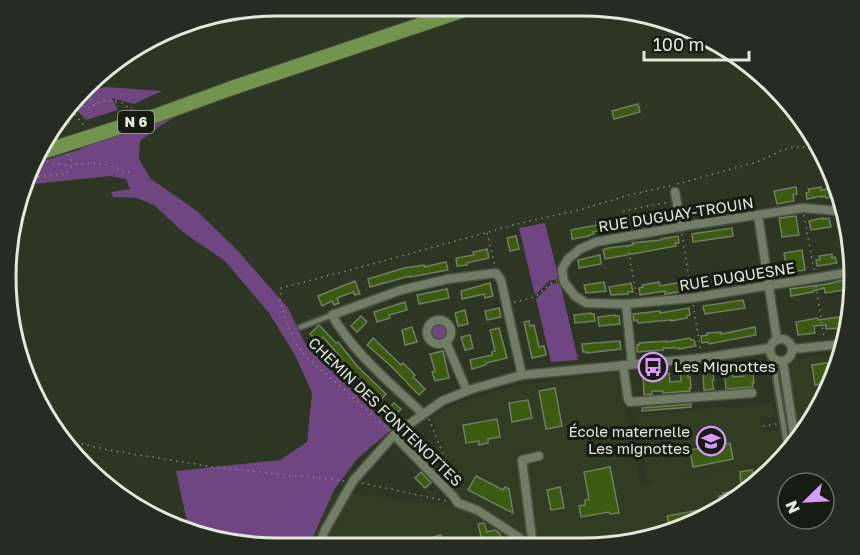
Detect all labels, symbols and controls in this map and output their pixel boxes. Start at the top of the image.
scale bar [644,24,749,62]
text: 100 m [653,33,704,55]
road number: N 6 [118,111,154,133]
street label: RUE DUGUAY-TROUIN [597,193,755,235]
street label: RUE DUQUESNE [678,258,796,294]
street label: CHEMIN DES FONTENOTTES [305,333,466,489]
bus stop icon: Les Mignottes [637,351,669,383]
place label: Les Mignottes [674,357,776,375]
place label: École maternelle Les mignottes [568,422,690,457]
school or university icon: École maternelle Les mignottes [695,425,727,457]
north arrow [776,471,836,531]
text: N [781,497,804,517]

